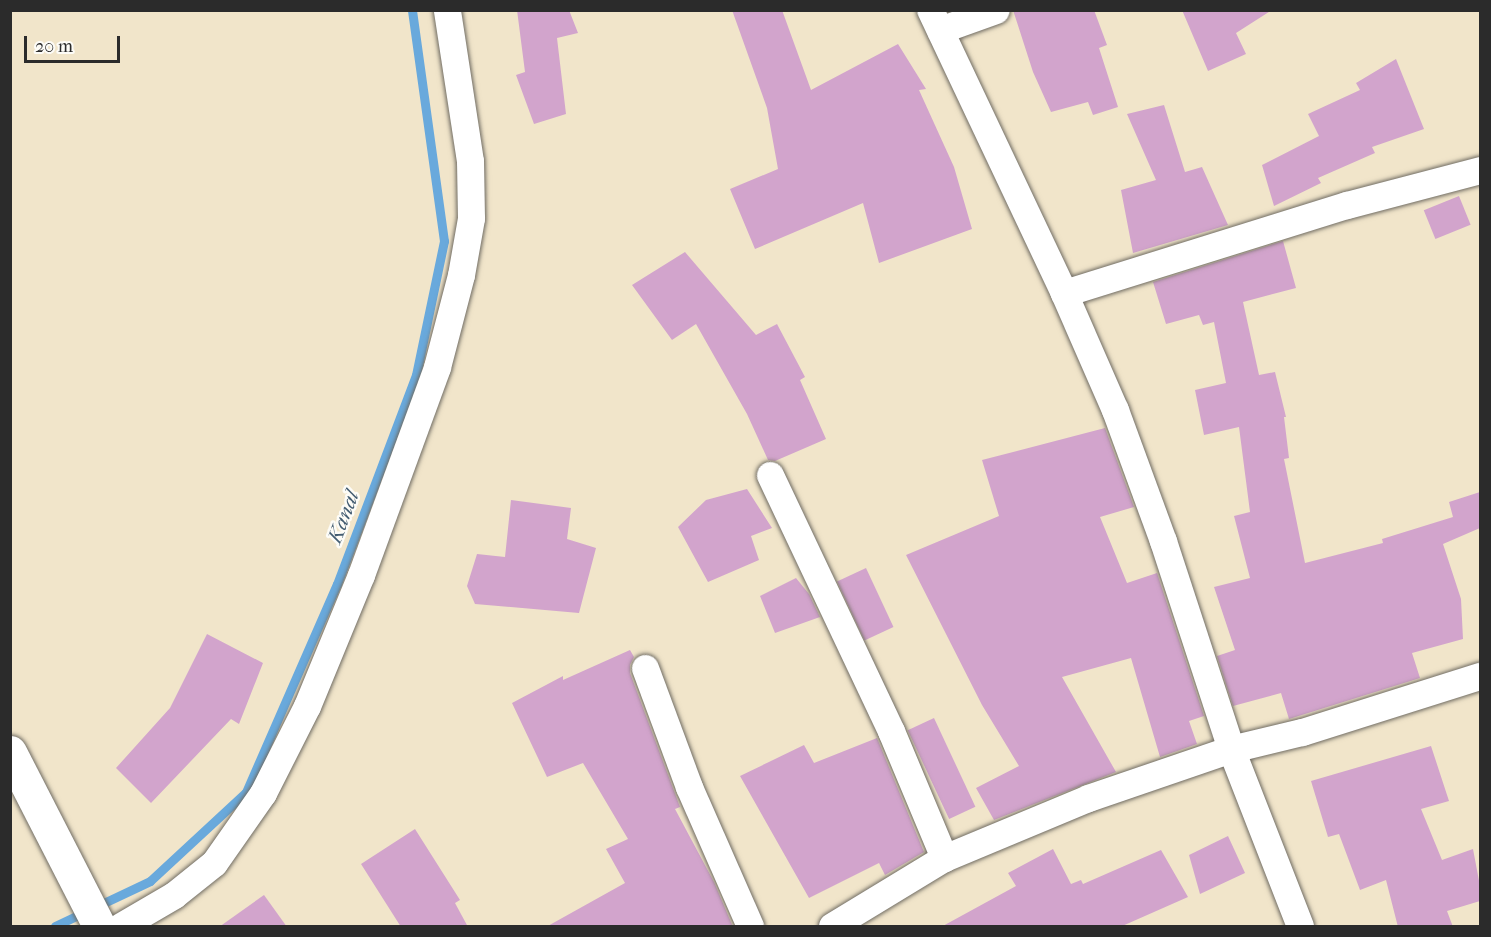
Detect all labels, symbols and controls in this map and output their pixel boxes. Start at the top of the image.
scale bar [27,24,123,62]
text: 20 m [35,36,73,57]
water label: Kanal [322,487,364,547]

